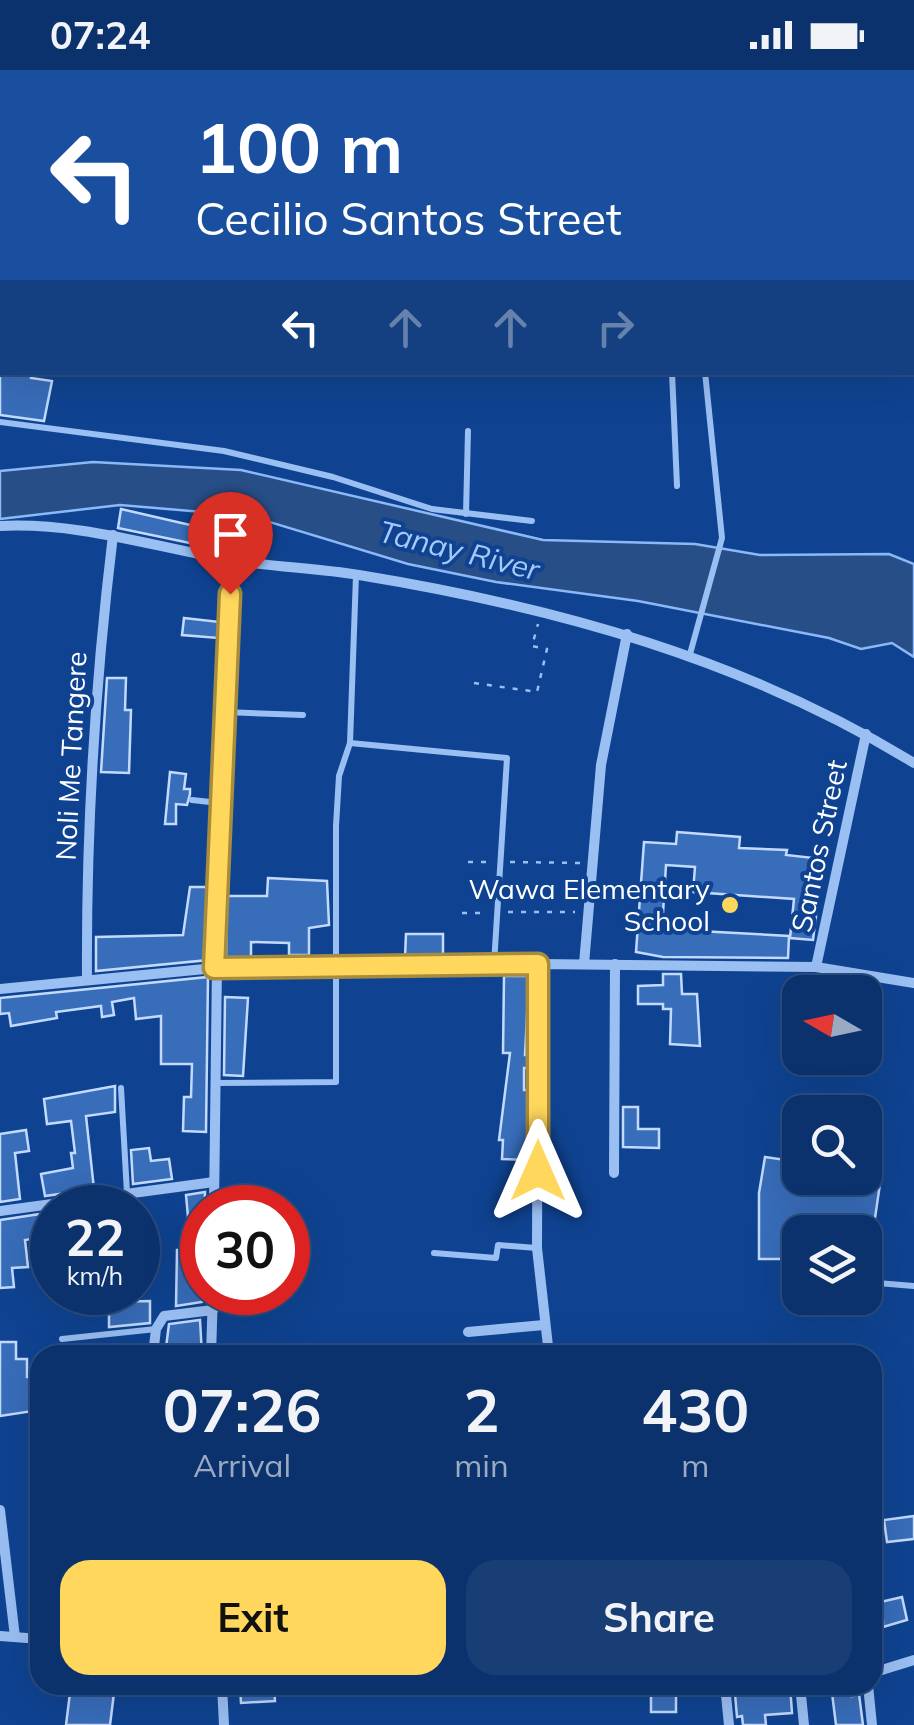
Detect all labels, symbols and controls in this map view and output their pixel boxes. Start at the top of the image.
text: 07:24 [50,11,151,59]
text: 100 m [195,103,403,191]
icon: left [30,110,160,240]
text: Cecilio Santos Street [195,190,622,246]
icon: left [273,300,328,355]
icon: ahead [378,300,433,355]
icon: ahead [483,300,538,355]
icon: right [588,300,643,355]
pin [188,492,273,595]
icon: arrive [203,507,258,562]
water label: Tanay River [375,512,544,589]
street label: Noli Me Tangere [48,650,93,861]
street label: Santos Street [783,757,854,935]
place label: Wawa Elementary School [469,871,710,938]
marker: Wawa Elementary School [719,894,741,916]
north arrow [782,975,882,1075]
map controls [782,975,882,1315]
button: search [782,1095,882,1195]
position arrow [486,1119,590,1223]
speed limit sign: 30 [180,1185,310,1315]
text: 22 [65,1206,125,1269]
button: layers [782,1215,882,1315]
text: km/h [67,1260,123,1291]
text: 07:26 [163,1372,322,1447]
text: 2 [463,1372,499,1447]
text: 430 [641,1372,749,1447]
text: Arrival [193,1445,291,1485]
text: min [454,1445,509,1485]
text: m [681,1445,709,1485]
button: Exit [60,1560,446,1675]
button: Share [466,1560,852,1675]

